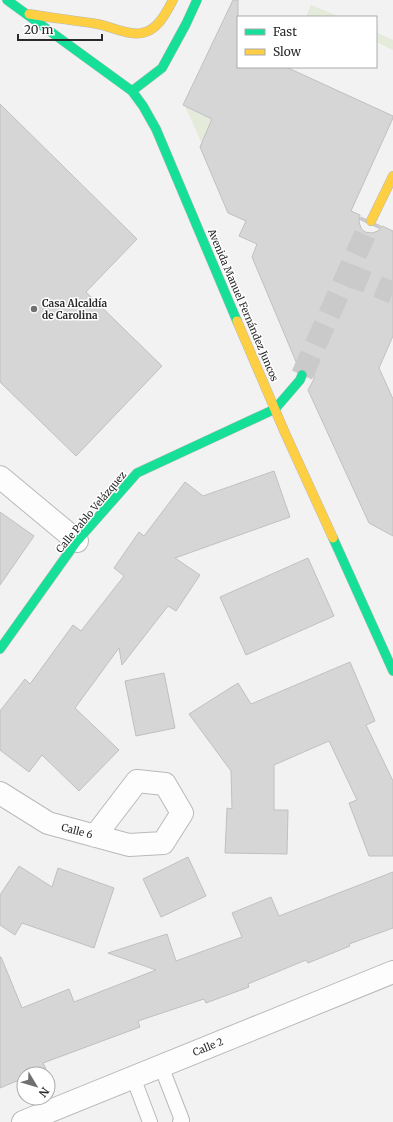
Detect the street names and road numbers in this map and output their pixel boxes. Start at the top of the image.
street label: Avenida Manuel Fernández Juncos [204,226,281,383]
street label: Calle Pablo Velázquez [53,468,129,555]
street label: Calle 6 [60,821,94,841]
street label: Calle 2 [191,1035,225,1059]

